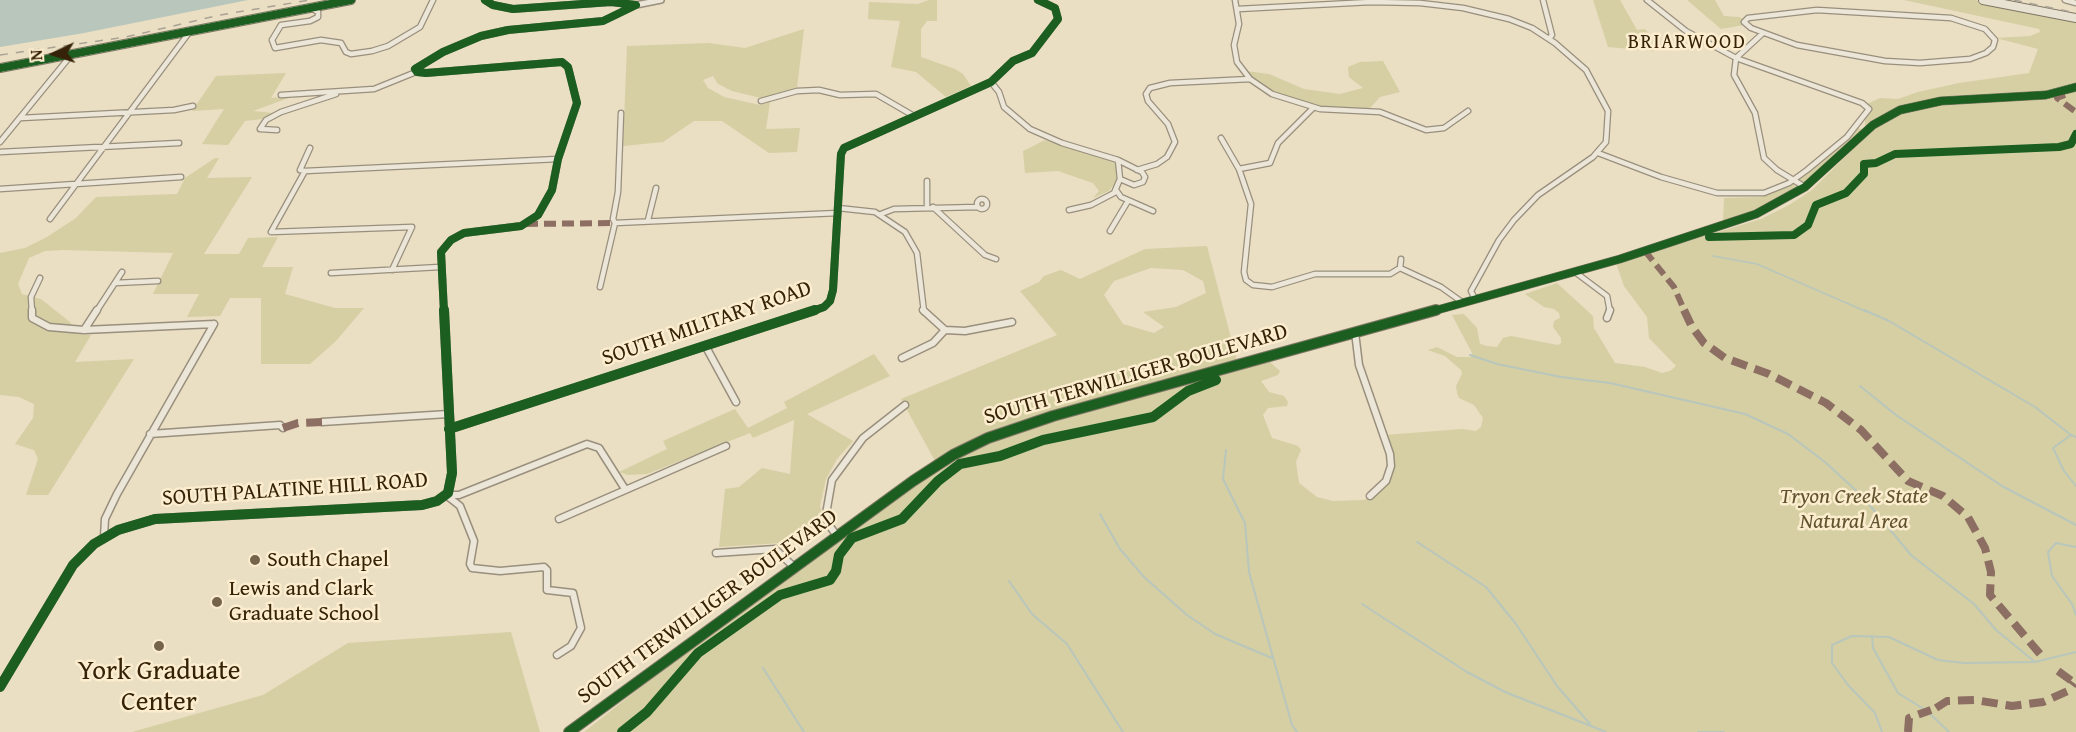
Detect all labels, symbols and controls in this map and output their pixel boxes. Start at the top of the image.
north arrow [24,24,84,84]
district label: BRIARWOOD [1628,31,1746,55]
text: N [24,49,48,61]
street label: SOUTH MILITARY ROAD [599,276,815,372]
street label: SOUTH TERWILLIGER BOULEVARD [981,319,1291,431]
street label: SOUTH PALATINE HILL ROAD [161,468,429,512]
park label: Tryon Creek State Natural Area [1780,484,1928,536]
street label: SOUTH TERWILLIGER BOULEVARD [573,504,843,710]
place label: South Chapel [267,547,389,573]
marker: South Chapel [248,553,262,567]
place label: Lewis and Clark Graduate School [229,576,379,628]
marker: Lewis and Clark Graduate School [210,595,224,609]
marker: York Graduate Center [152,639,166,653]
place label: York Graduate Center [78,656,240,719]

